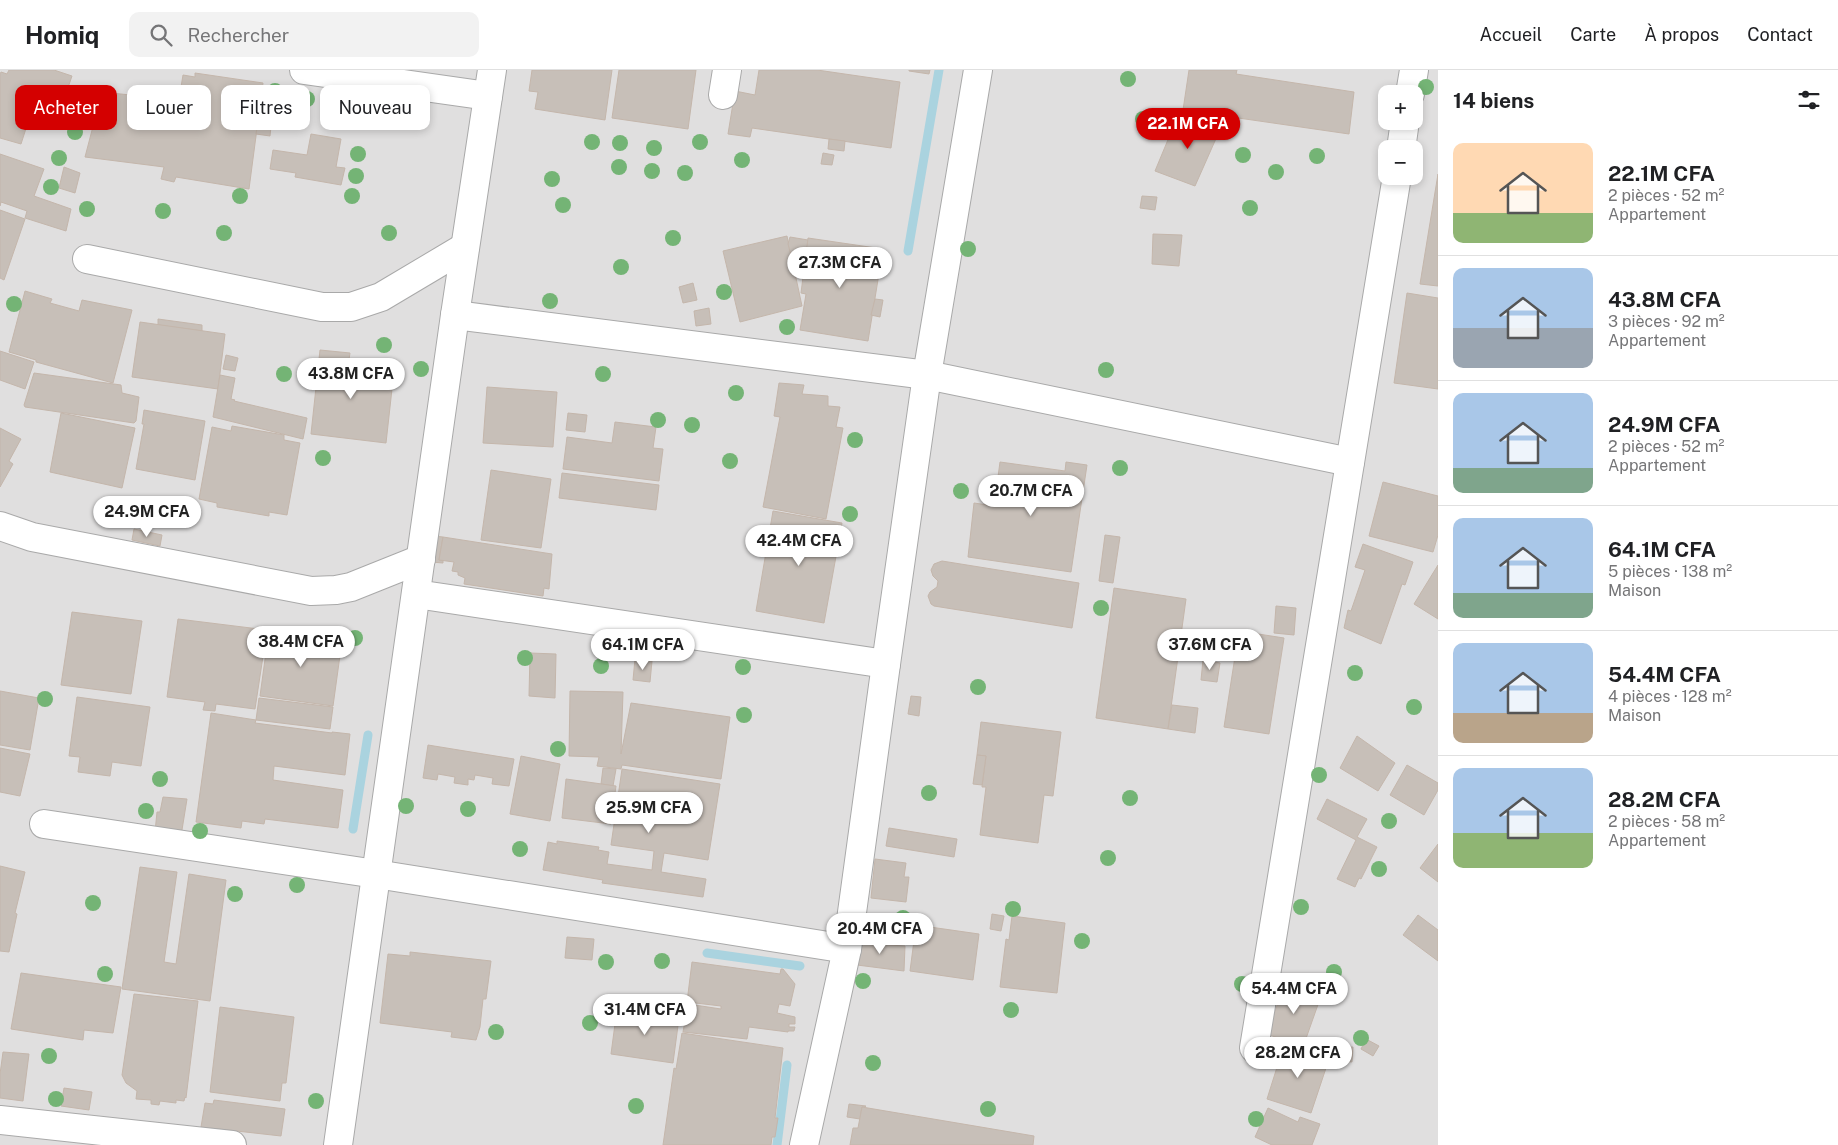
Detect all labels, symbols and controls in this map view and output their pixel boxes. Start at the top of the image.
search box [129,12,479,57]
text: Homiq [25,21,99,49]
icon: search [147,21,175,49]
text: Rechercher [187,24,289,46]
text: Accueil [1480,24,1542,45]
text: Carte [1570,24,1616,45]
text: À propos [1644,24,1719,45]
text: Contact [1747,24,1813,45]
chip: Acheter [15,85,117,130]
chip: Louer [127,85,211,130]
chip: Filtres [221,85,310,130]
chip: Nouveau [320,85,430,130]
map controls [1378,85,1423,185]
button: + [1378,85,1423,130]
icon: filters [1795,86,1823,114]
text: 14 biens [1453,88,1534,113]
pin: 22.1M CFA [1131,108,1245,150]
text: 22.1M CFA [1147,114,1229,133]
button: − [1378,140,1423,185]
text: 22.1M CFA [1608,161,1715,186]
icon: home [1493,163,1553,223]
text: 2 pièces · 52 m² [1608,186,1724,205]
text: Appartement [1608,205,1706,224]
pin: 27.3M CFA [783,246,897,289]
text: 27.3M CFA [798,253,882,272]
text: 43.8M CFA [1608,287,1721,312]
icon: home [1493,288,1553,348]
text: 3 pièces · 92 m² [1608,312,1725,331]
text: Appartement [1608,331,1706,350]
pin: 43.8M CFA [294,358,408,400]
text: 43.8M CFA [308,364,394,383]
text: 24.9M CFA [1608,412,1720,437]
icon: home [1493,413,1553,473]
text: 2 pièces · 52 m² [1608,437,1724,456]
text: Appartement [1608,456,1706,475]
pin: 20.7M CFA [974,474,1088,517]
text: 20.7M CFA [989,481,1073,500]
pin: 24.9M CFA [90,496,204,538]
text: 24.9M CFA [104,502,190,521]
pin: 42.4M CFA [742,524,856,567]
text: 42.4M CFA [756,531,842,550]
text: 64.1M CFA [1608,537,1716,562]
icon: home [1493,538,1553,598]
text: 5 pièces · 138 m² [1608,562,1732,581]
text: Maison [1608,581,1661,600]
pin: 38.4M CFA [244,626,358,668]
pin: 64.1M CFA [586,628,700,671]
pin: 37.6M CFA [1153,628,1267,671]
text: 38.4M CFA [258,632,344,651]
text: 64.1M CFA [602,635,684,654]
text: 37.6M CFA [1168,635,1252,654]
text: 54.4M CFA [1608,662,1721,687]
icon: home [1493,663,1553,723]
text: 4 pièces · 128 m² [1608,687,1732,706]
text: Maison [1608,706,1661,725]
text: 28.2M CFA [1608,787,1721,812]
icon: home [1493,788,1553,848]
pin: 25.9M CFA [592,792,706,834]
text: 25.9M CFA [606,798,692,817]
text: 2 pièces · 58 m² [1608,812,1725,831]
text: Appartement [1608,831,1706,850]
pin: 20.4M CFA [823,912,937,955]
text: 20.4M CFA [837,919,923,938]
pin: 54.4M CFA [1237,972,1351,1015]
text: 54.4M CFA [1251,979,1337,998]
pin: 31.4M CFA [588,994,702,1036]
text: 31.4M CFA [604,1000,686,1019]
pin: 28.2M CFA [1241,1036,1355,1079]
text: 28.2M CFA [1255,1043,1341,1062]

